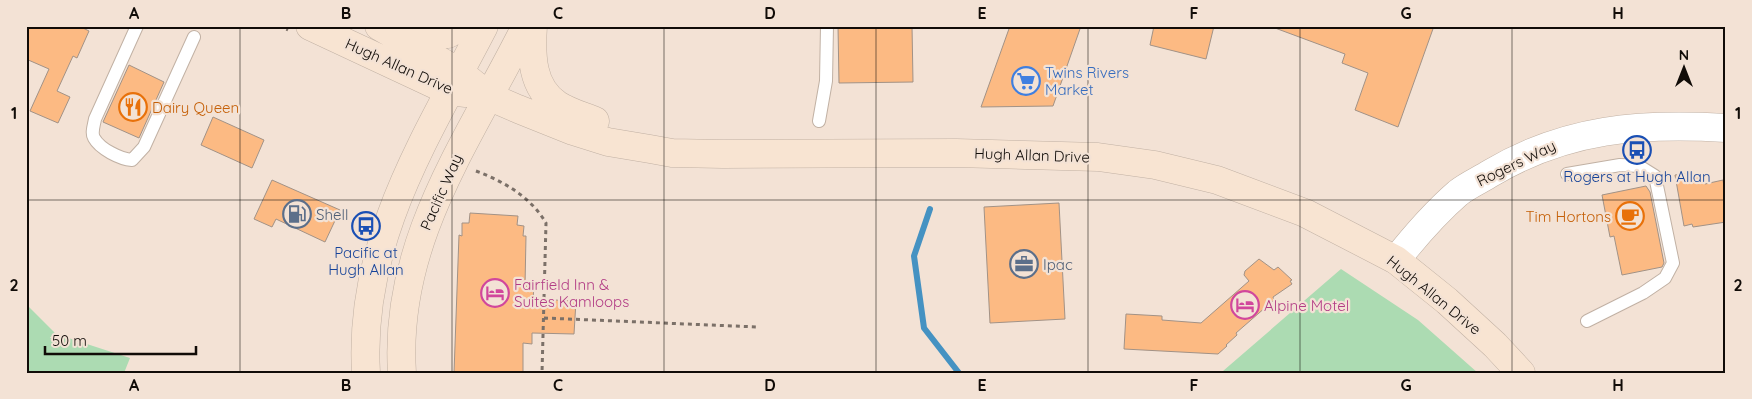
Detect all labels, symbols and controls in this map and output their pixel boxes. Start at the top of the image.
text: A [129,3,140,23]
text: B [341,3,351,23]
text: C [553,3,563,23]
text: D [764,3,776,23]
text: E [977,3,987,23]
text: F [1190,3,1199,23]
text: G [1400,3,1412,23]
text: H [1612,3,1624,23]
street label: Hugh Allan Drive [342,34,456,98]
north arrow [1660,42,1710,92]
text: N [1679,46,1689,64]
place label: Twins Rivers Market [1045,63,1129,99]
supermarket icon: Twins Rivers Market [1011,66,1041,96]
restaurant icon: Dairy Queen [118,92,148,122]
place label: Dairy Queen [152,98,239,117]
text: 1 [11,103,17,123]
text: 1 [1735,103,1741,123]
bus stop icon: Rogers at Hugh Allan [1622,135,1652,165]
street label: Rogers Way [1473,136,1559,190]
street label: Hugh Allan Drive [974,143,1090,167]
street label: Pacific Way [416,151,466,233]
place label: Rogers at Hugh Allan [1563,167,1711,186]
fuel station icon: Shell [282,199,312,229]
cafe icon: Tim Hortons [1615,201,1645,231]
place label: Shell [316,205,348,224]
place label: Tim Hortons [1526,207,1611,226]
bus stop icon: Pacific at Hugh Allan [351,211,381,241]
place label: Pacific at Hugh Allan [328,243,404,279]
office icon: Ipac [1009,249,1039,279]
street label: Hugh Allan Drive [1383,251,1485,339]
place label: Ipac [1043,255,1073,274]
text: 2 [9,275,19,295]
place label: Fairfield Inn & Suites Kamloops [514,275,629,311]
text: 2 [1733,275,1743,295]
hotel icon: Fairfield Inn & Suites Kamloops [480,278,510,308]
hotel icon: Alpine Motel [1230,290,1260,320]
place label: Alpine Motel [1264,296,1349,315]
scale bar [45,324,196,356]
text: 50 m [52,331,87,350]
text: A [129,375,140,395]
text: B [341,375,351,395]
text: C [553,375,563,395]
text: D [764,375,776,395]
text: E [977,375,987,395]
text: F [1190,375,1199,395]
text: G [1400,375,1412,395]
text: H [1612,375,1624,395]

